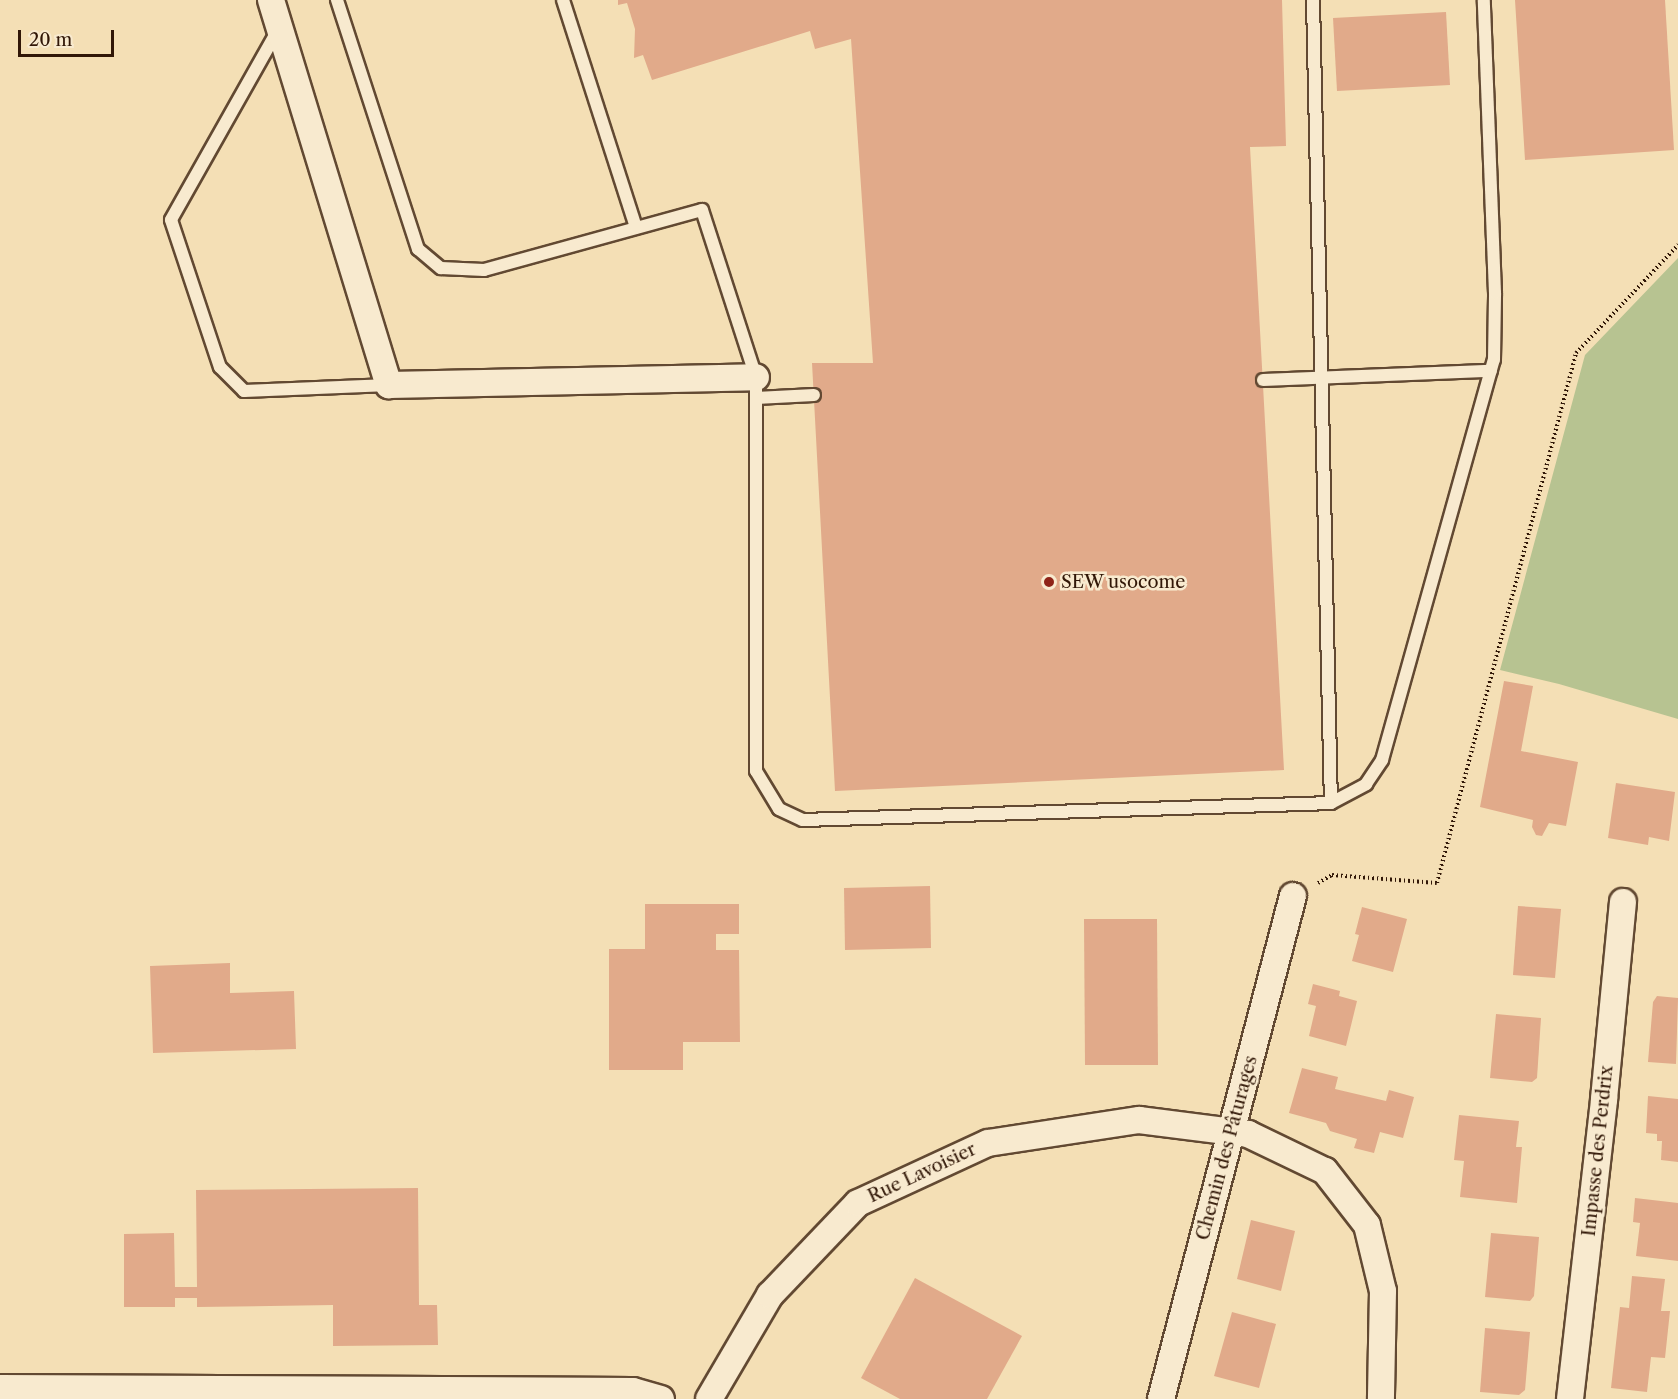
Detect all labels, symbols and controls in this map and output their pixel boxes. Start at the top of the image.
scale bar [21,18,117,56]
text: 20 m [29,29,72,51]
place label: SEW usocome [1061,571,1186,593]
marker: SEW usocome [1042,575,1056,589]
street label: Chemin des Pâturages [1192,1053,1262,1243]
street label: Impasse des Perdrix [1578,1064,1618,1238]
street label: Rue Lavoisier [865,1139,979,1207]

